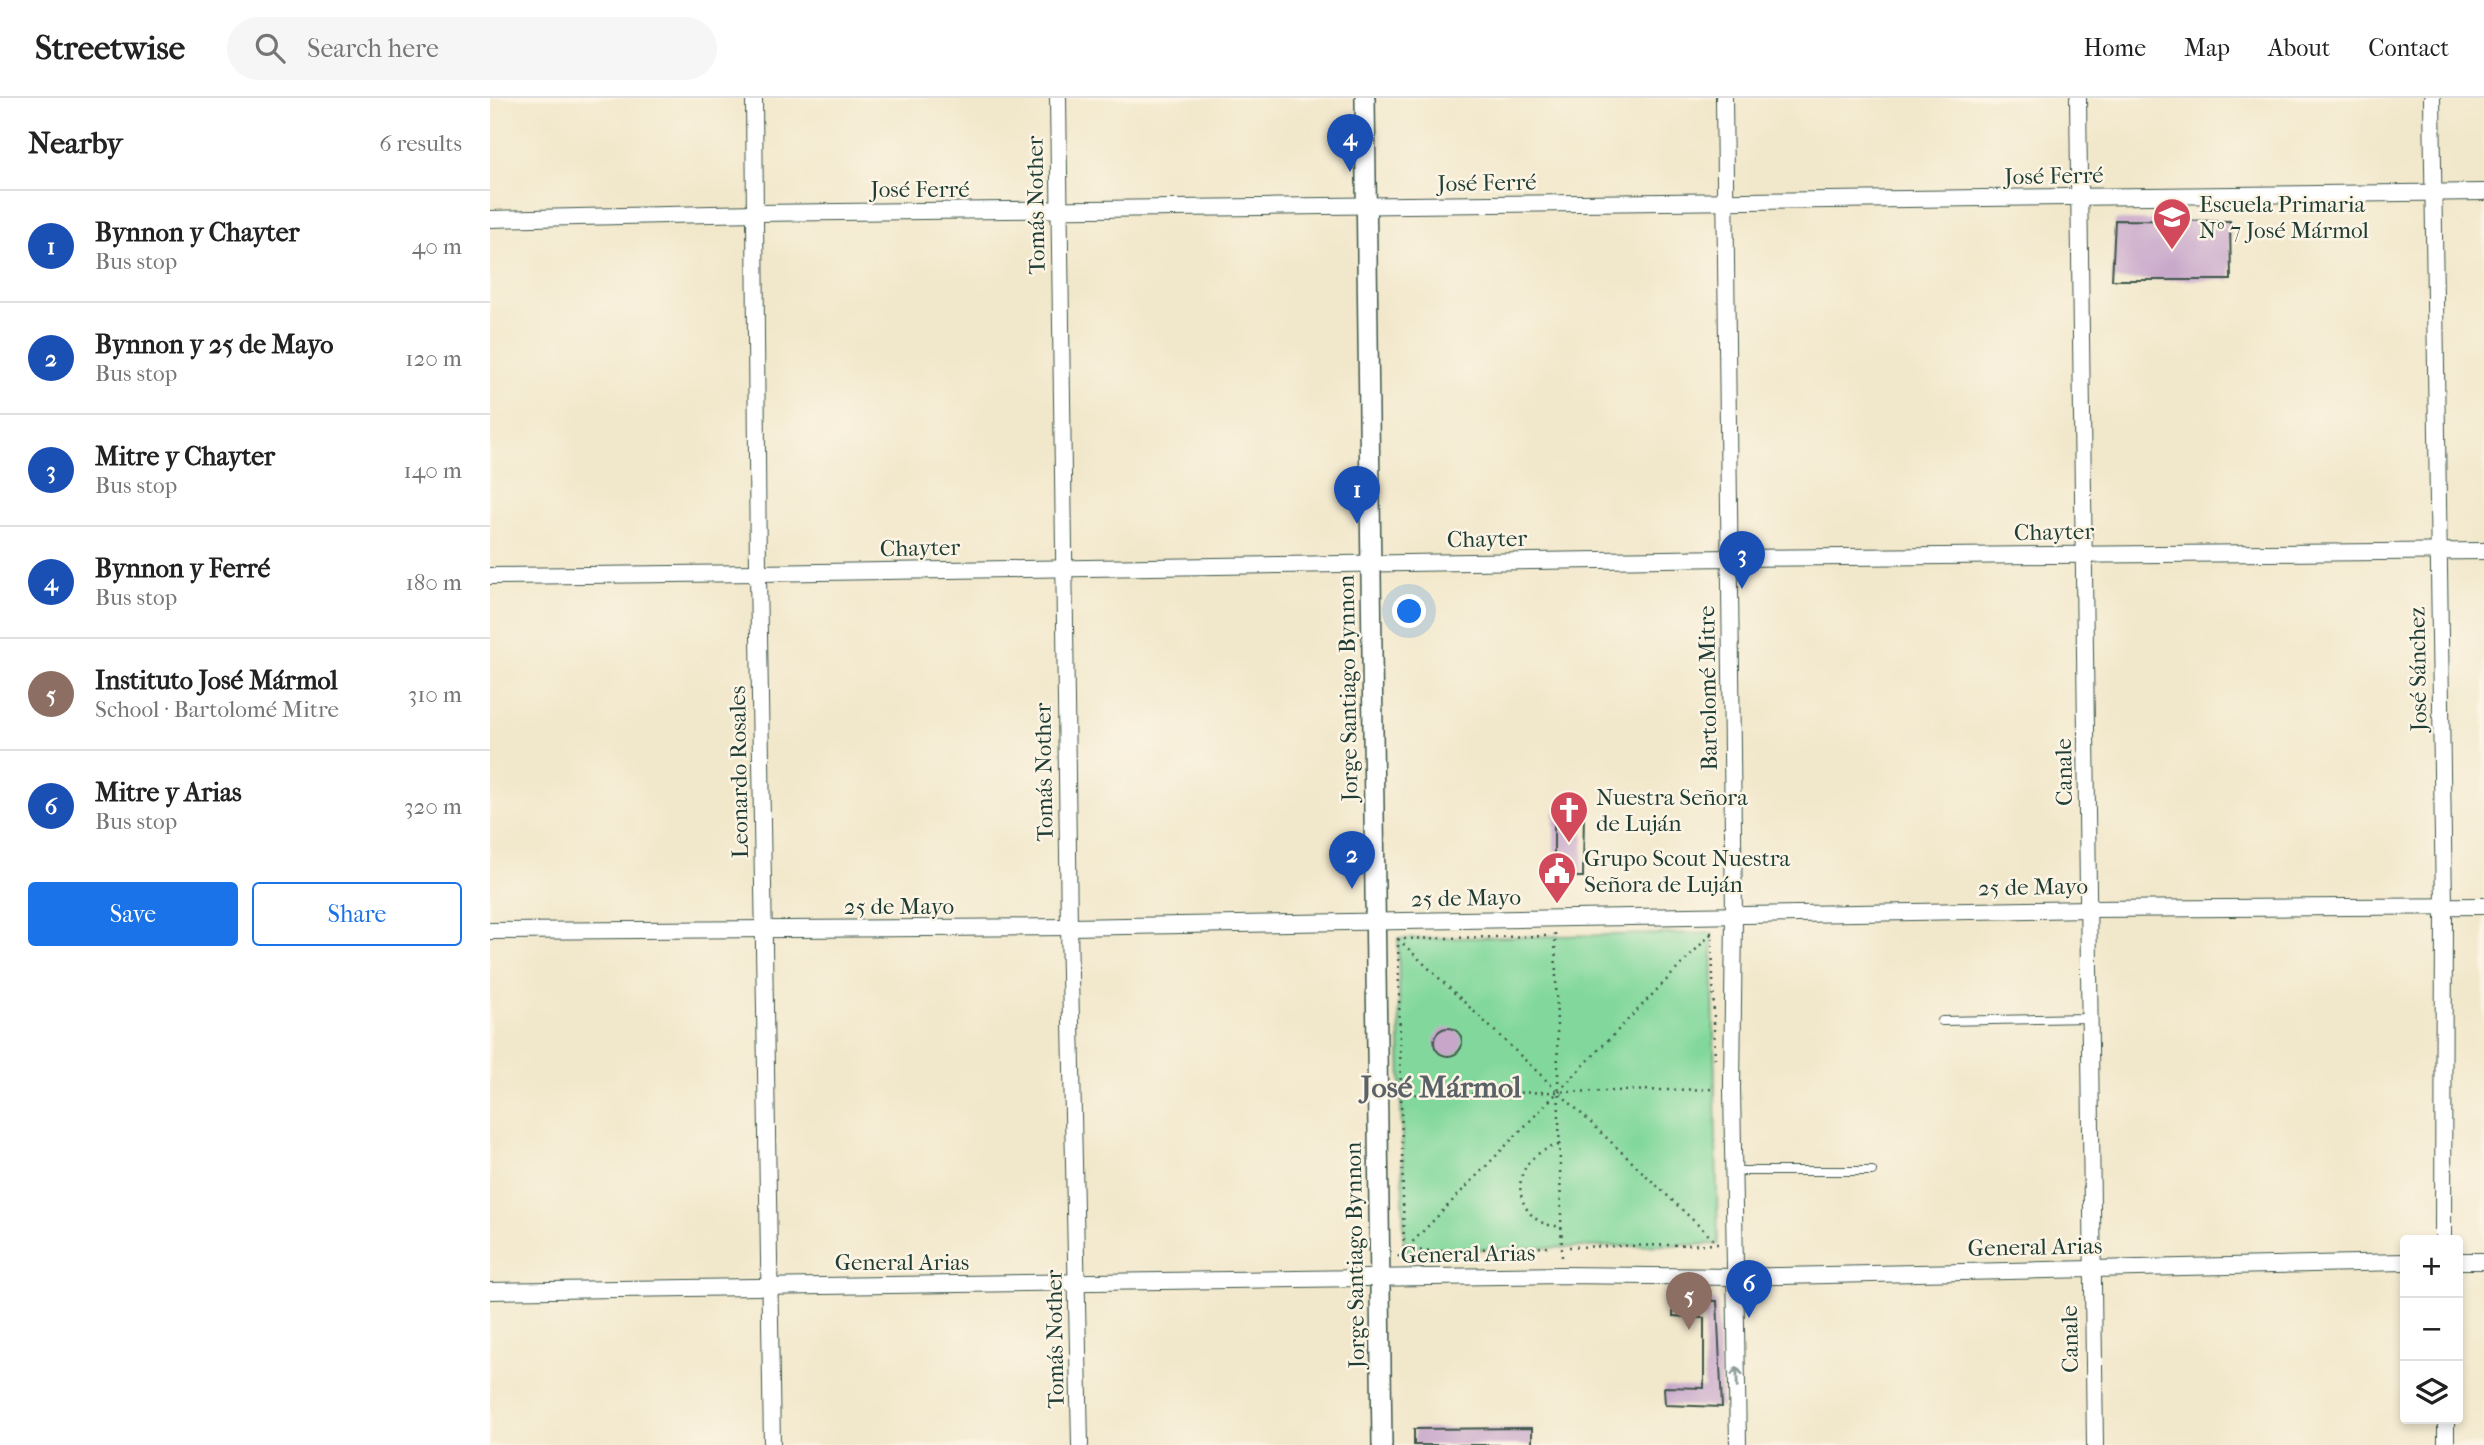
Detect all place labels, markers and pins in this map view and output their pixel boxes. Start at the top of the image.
pin: 4 [1327,114,1373,172]
place label: Escuela Primaria Nº 7 José Mármol [2199,191,2370,244]
school or university icon: Escuela Primaria Nº 7 José Mármol [2151,196,2193,251]
pin: 1 [1334,466,1380,524]
pin: 3 [1719,531,1765,589]
place label: Nuestra Señora de Luján [1596,784,1748,837]
church icon: Nuestra Señora de Luján [1548,789,1590,844]
pin: 2 [1329,831,1375,889]
place label: Grupo Scout Nuestra Señora de Luján [1584,845,1791,898]
public building icon: Grupo Scout Nuestra Señora de Luján [1536,850,1578,905]
pin: 6 [1726,1260,1772,1318]
pin: 5 [1666,1272,1712,1330]

